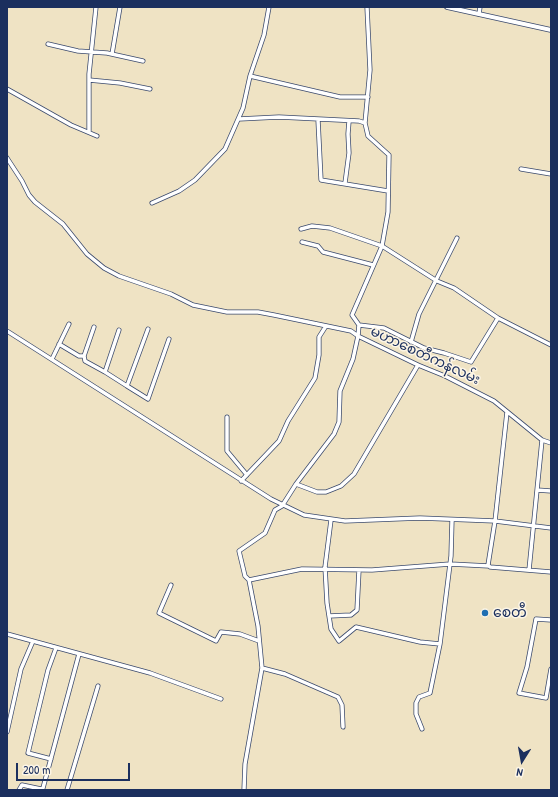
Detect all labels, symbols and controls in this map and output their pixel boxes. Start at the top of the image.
street label: မဟာစေတီကန်လမ်း [367,323,483,389]
place label: စေတီ [493,605,527,621]
marker: စေတီ [480,608,490,618]
north arrow [502,741,542,781]
scale bar [18,755,132,781]
text: 200 m [23,761,50,778]
text: N [516,765,524,780]

